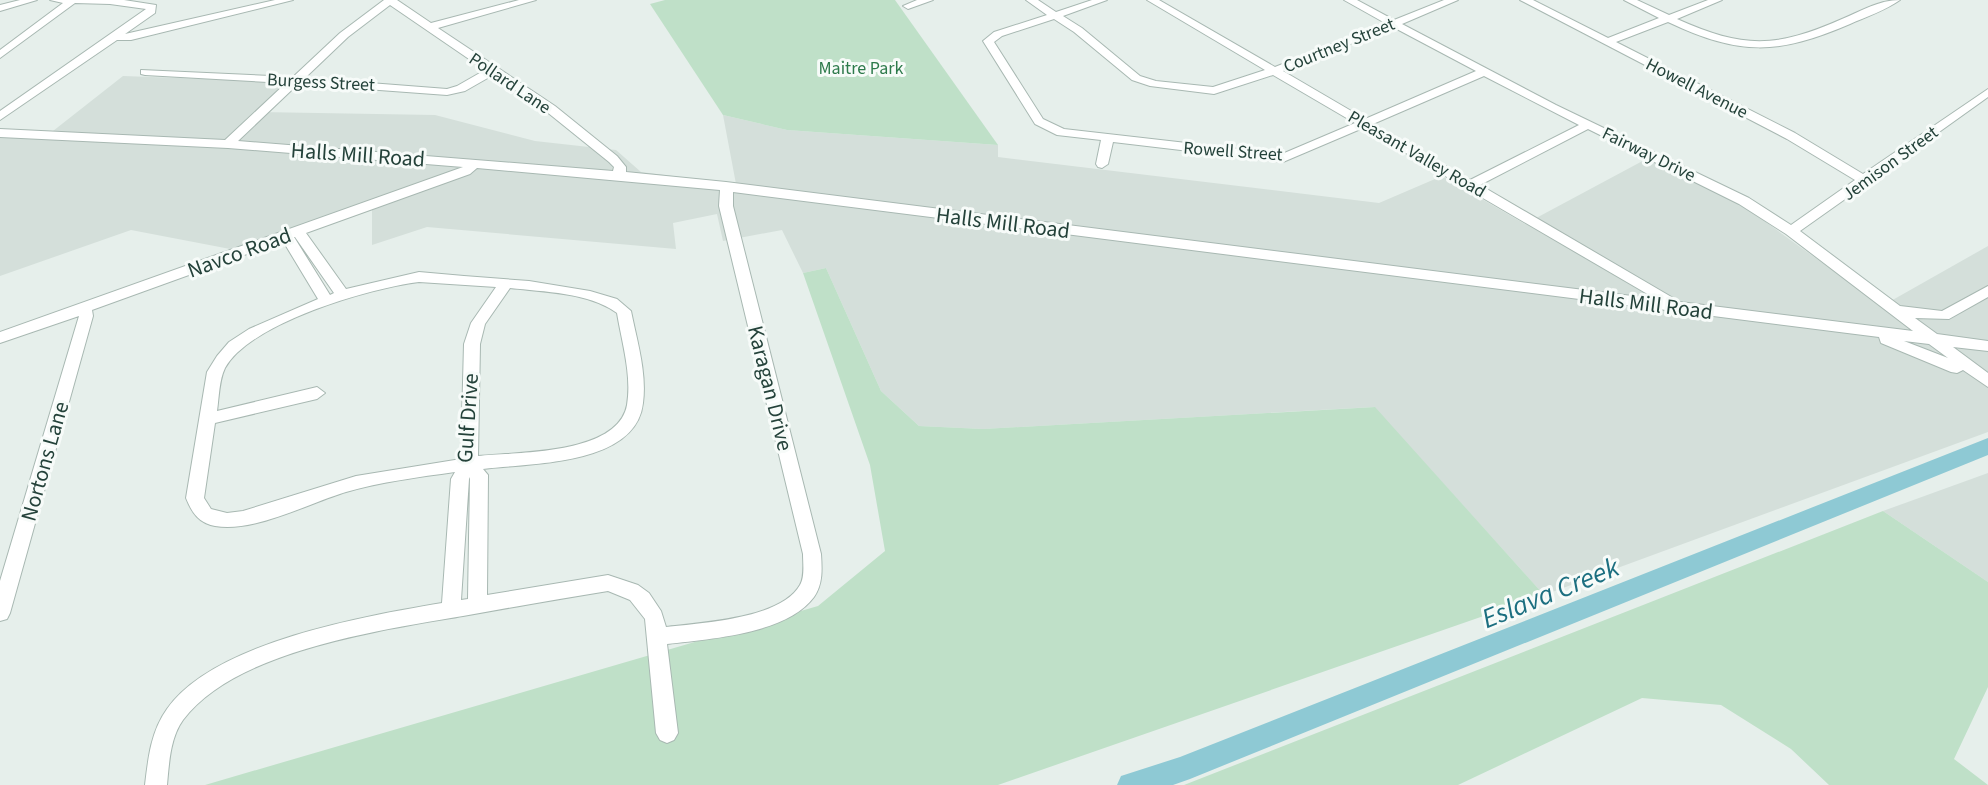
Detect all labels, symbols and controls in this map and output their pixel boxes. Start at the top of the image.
street label: Courtney Street [1280,12,1399,79]
street label: Pollard Lane [464,47,556,120]
street label: Howell Avenue [1641,52,1752,125]
park label: Maitre Park [819,56,904,81]
street label: Burgess Street [266,67,376,98]
street label: Pleasant Valley Road [1343,105,1490,204]
street label: Jemison Street [1837,120,1943,207]
street label: Fairway Drive [1598,121,1700,188]
street label: Halls Mill Road [290,134,426,176]
street label: Rowell Street [1182,136,1283,167]
street label: Halls Mill Road [934,199,1072,247]
street label: Navco Road [183,219,296,287]
street label: Halls Mill Road [1577,280,1715,328]
street label: Karagan Drive [739,322,801,454]
street label: Gulf Drive [449,372,487,464]
street label: Nortons Lane [13,398,77,525]
water label: Eslava Creek [1476,547,1626,639]

